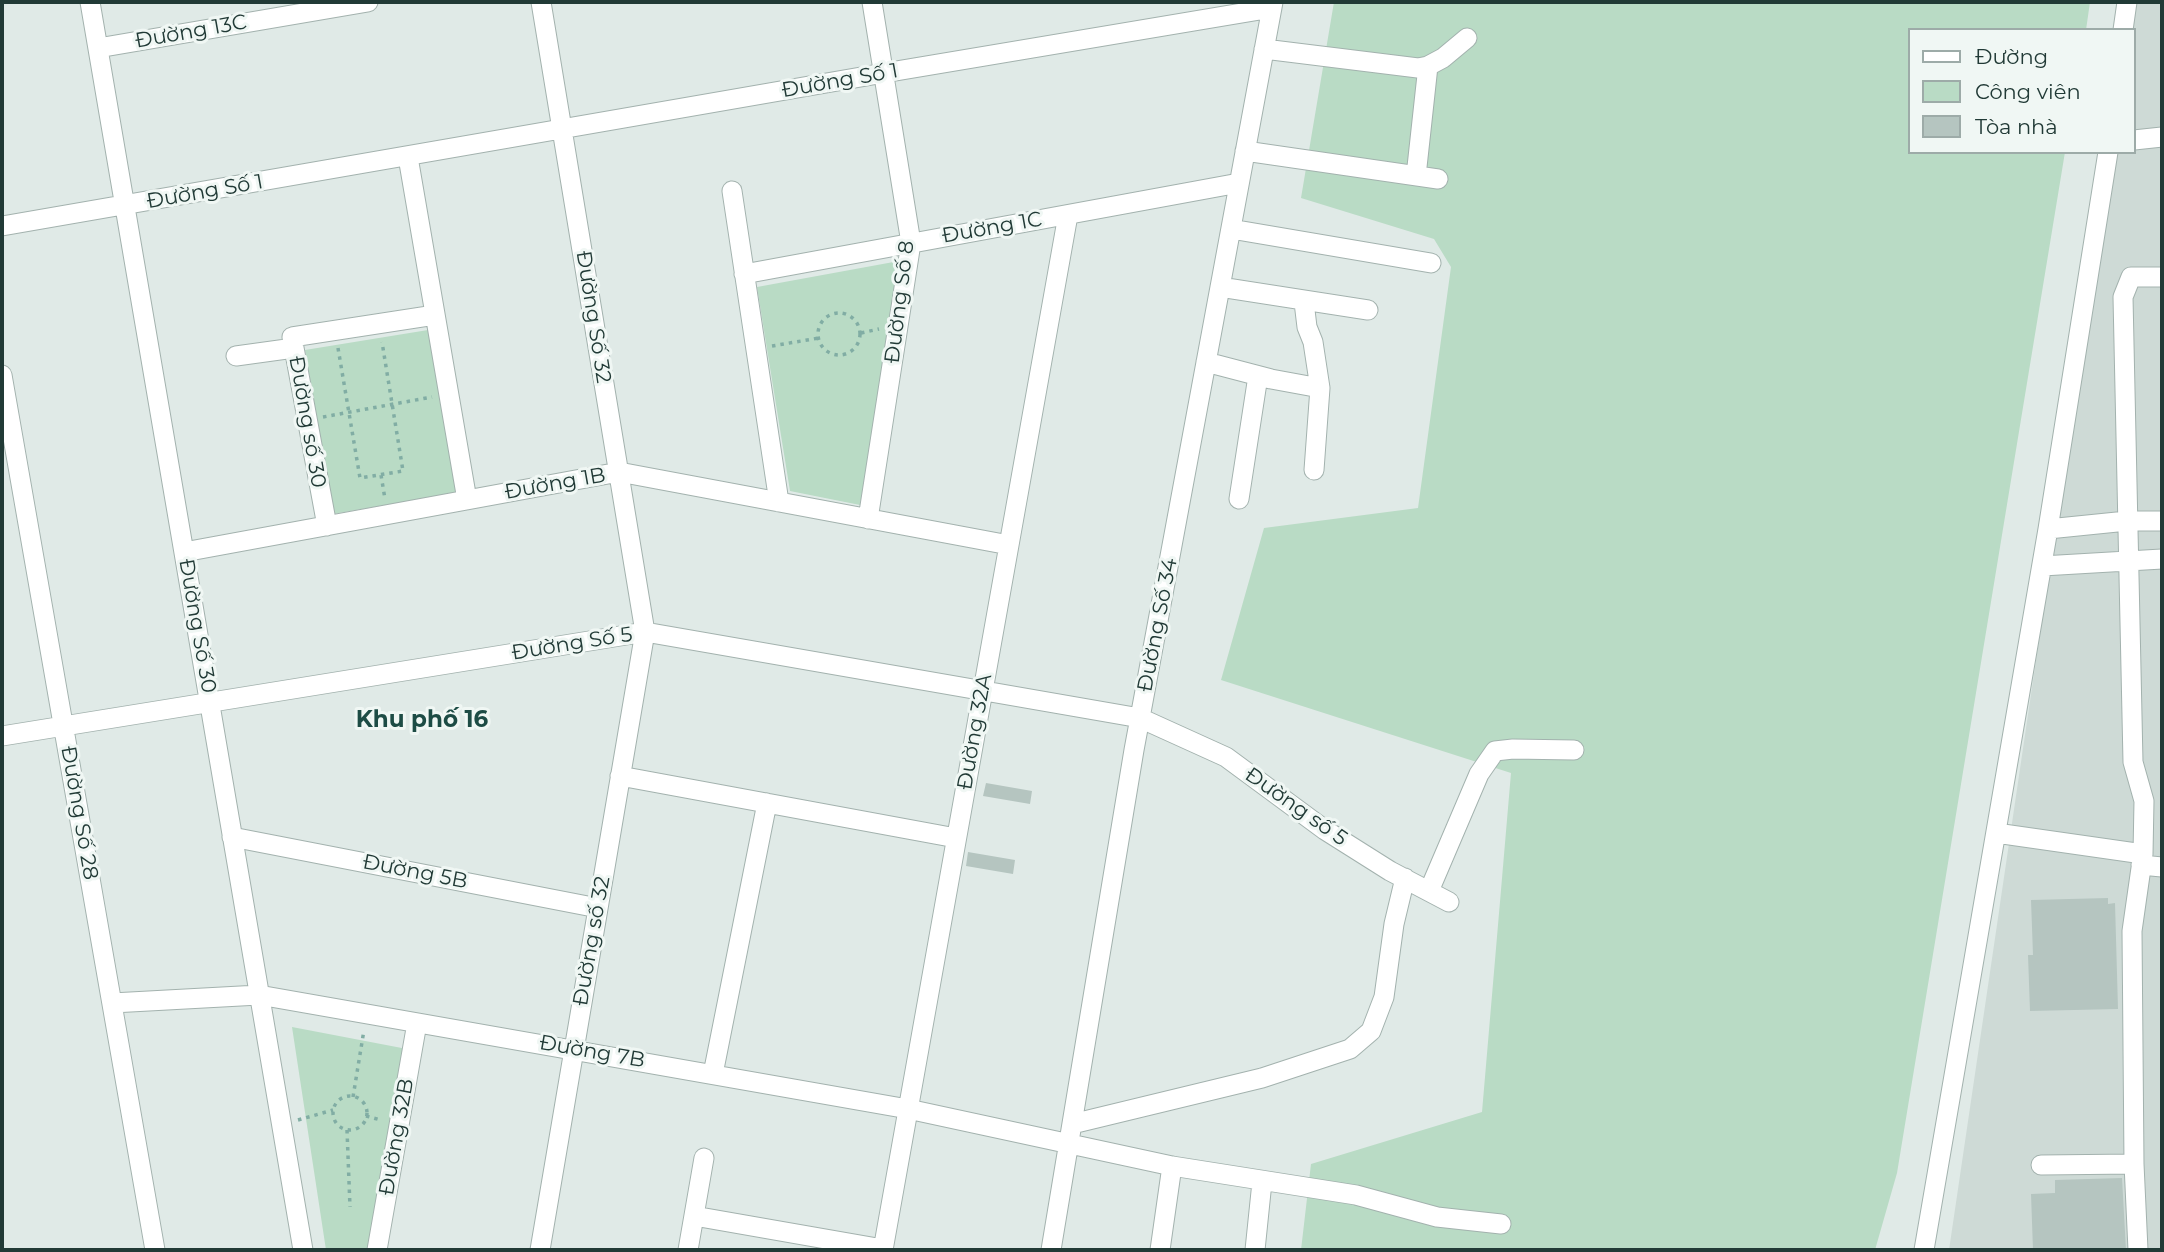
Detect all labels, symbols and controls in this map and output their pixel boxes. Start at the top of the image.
street label: Đường 13C [133,10,249,54]
legend [1909,28,2136,154]
text: Đường [1975,44,2048,69]
street label: Đường Số 1 [780,58,900,104]
text: Công viên [1975,79,2081,104]
text: Tòa nhà [1975,114,2058,139]
street label: Đường Số 1 [145,169,265,215]
street label: Đường 1C [940,207,1044,249]
street label: Đường Số 8 [880,239,920,365]
street label: Đường Số 32 [570,249,616,385]
street label: Đường số 30 [283,354,331,490]
street label: Đường 1B [503,463,607,505]
street label: Đường Số 34 [1133,556,1183,694]
street label: Đường Số 30 [173,557,221,695]
street label: Đường Số 5 [510,622,634,666]
street label: Đường 32A [952,672,998,792]
district label: Khu phố 16 [356,706,488,734]
street label: Đường Số 28 [55,744,103,882]
street label: Đường số 5 [1240,762,1352,852]
street label: Đường 5B [360,849,470,895]
street label: Đường số 32 [568,874,616,1008]
street label: Đường 7B [537,1030,647,1074]
street label: Đường 32B [374,1077,420,1197]

